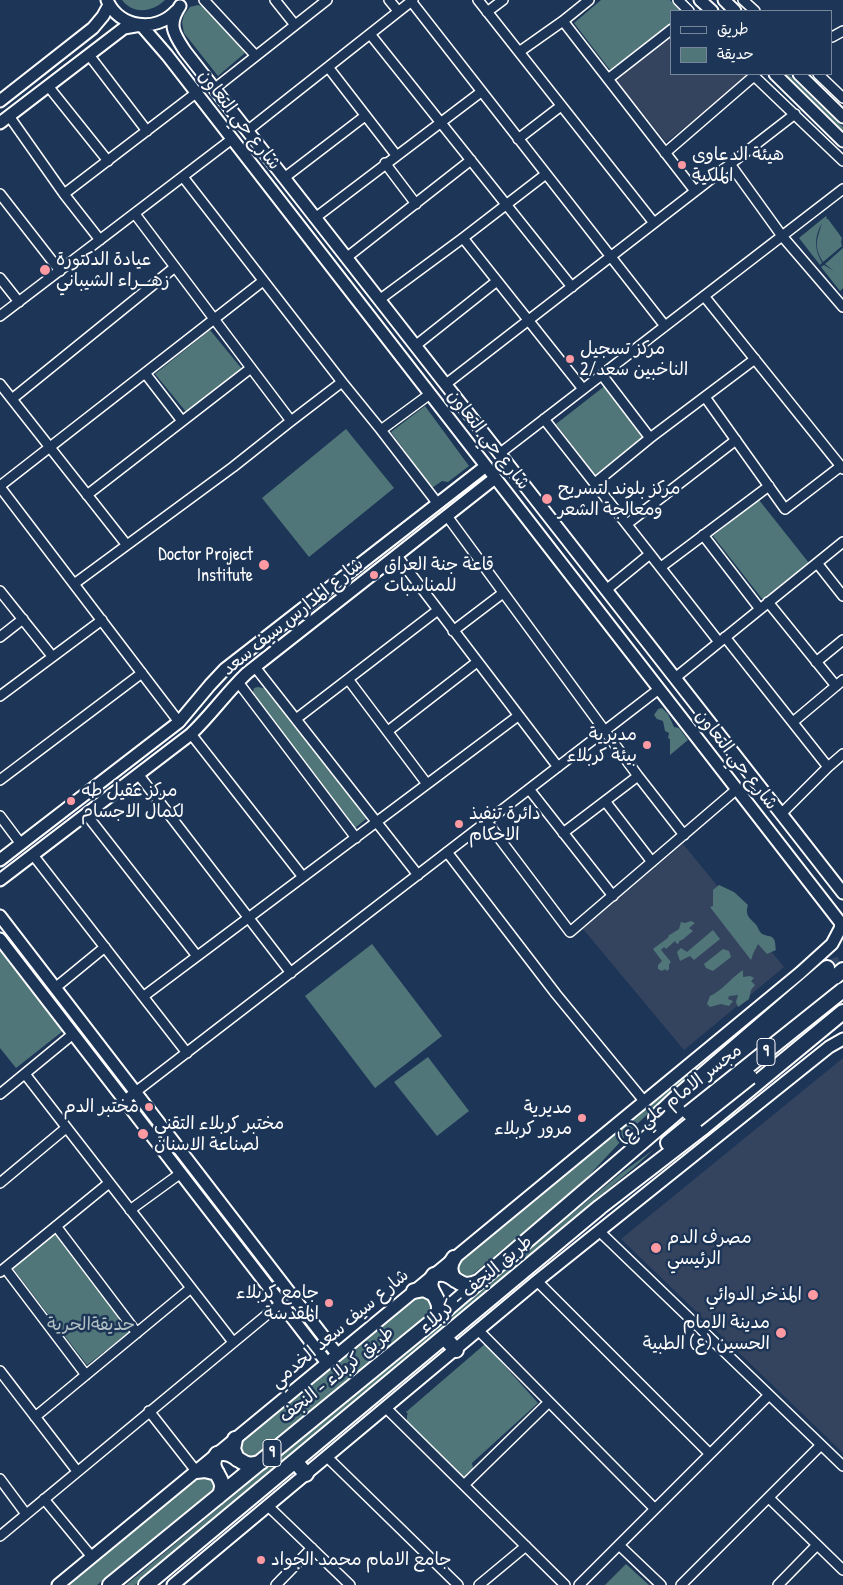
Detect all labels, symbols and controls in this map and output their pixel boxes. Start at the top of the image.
legend [670,10,833,75]
text: طريق [717,18,749,39]
text: حديقة [717,43,754,64]
street label: شارع حي التعاون [193,66,285,174]
place label: هيئة الدعاوى الملكية [692,144,784,186]
marker: هيئة الدعاوى الملكية [676,159,688,171]
place label: عيادة الدكتورة زهـــراء الشيباني [56,249,170,292]
marker: عيادة الدكتورة زهـــراء الشيباني [38,263,52,277]
place label: مركز تسجيل الناخبين سعد/2 [580,338,688,380]
marker: مركز تسجيل الناخبين سعد/2 [564,353,576,365]
street label: شارع حي التعاون [442,386,534,494]
place label: مركز بلوند لتسريح ومعالجة الشعر [558,478,680,520]
marker: مركز بلوند لتسريح ومعالجة الشعر [540,492,554,506]
place label: Doctor Project Institute [158,544,253,586]
street label: شارع المدارس سيف سعد [218,553,368,681]
place label: قاعة جنة العراق للمناسبات [384,554,494,596]
marker: Doctor Project Institute [257,558,271,572]
marker: قاعة جنة العراق للمناسبات [368,569,380,581]
street label: شارع حي التعاون [690,706,782,814]
place label: مديرية بيئة كربلاء [566,724,637,766]
marker: مديرية بيئة كربلاء [641,739,653,751]
place label: مركز عقيل طه لكمال الاجسام [81,780,184,822]
marker: مركز عقيل طه لكمال الاجسام [65,795,77,807]
place label: دائرة تنفيذ الاحكام [469,803,541,846]
marker: دائرة تنفيذ الاحكام [453,818,465,830]
road number: 9 [757,1038,775,1066]
street label: مجسر الامام علي (ع) [614,1040,746,1150]
place label: مختبر الدم [63,1096,139,1118]
place label: مديرية مرور كربلاء [494,1097,572,1140]
marker: مختبر الدم [143,1101,155,1113]
marker: مديرية مرور كربلاء [576,1112,588,1124]
place label: مختبر كربلاء التقني لصناعة الاسنان [154,1113,284,1156]
marker: مختبر كربلاء التقني لصناعة الاسنان [136,1127,150,1141]
place label: مصرف الدم الرئيسي [667,1227,752,1270]
street label: طريق النجف - كربلاء [415,1231,537,1339]
marker: مصرف الدم الرئيسي [649,1241,663,1255]
street label: شارع سيف سعد الخدمي [266,1265,414,1393]
place label: جامع كربلاء المقدسة [236,1282,319,1325]
place label: المذخر الدوائي [706,1284,802,1306]
marker: المذخر الدوائي [806,1288,820,1302]
marker: جامع كربلاء المقدسة [323,1297,335,1309]
place label: مدينة الامام الحسين (ع) الطبية [643,1312,770,1355]
park label: حديقةالحرية [47,1314,135,1336]
street label: طريق كربلاء - النجف [275,1322,399,1428]
marker: مدينة الامام الحسين (ع) الطبية [774,1326,788,1340]
road number: 9 [263,1440,281,1466]
place label: جامع الامام محمد الجواد [271,1549,452,1571]
marker: جامع الامام محمد الجواد [255,1554,267,1566]

